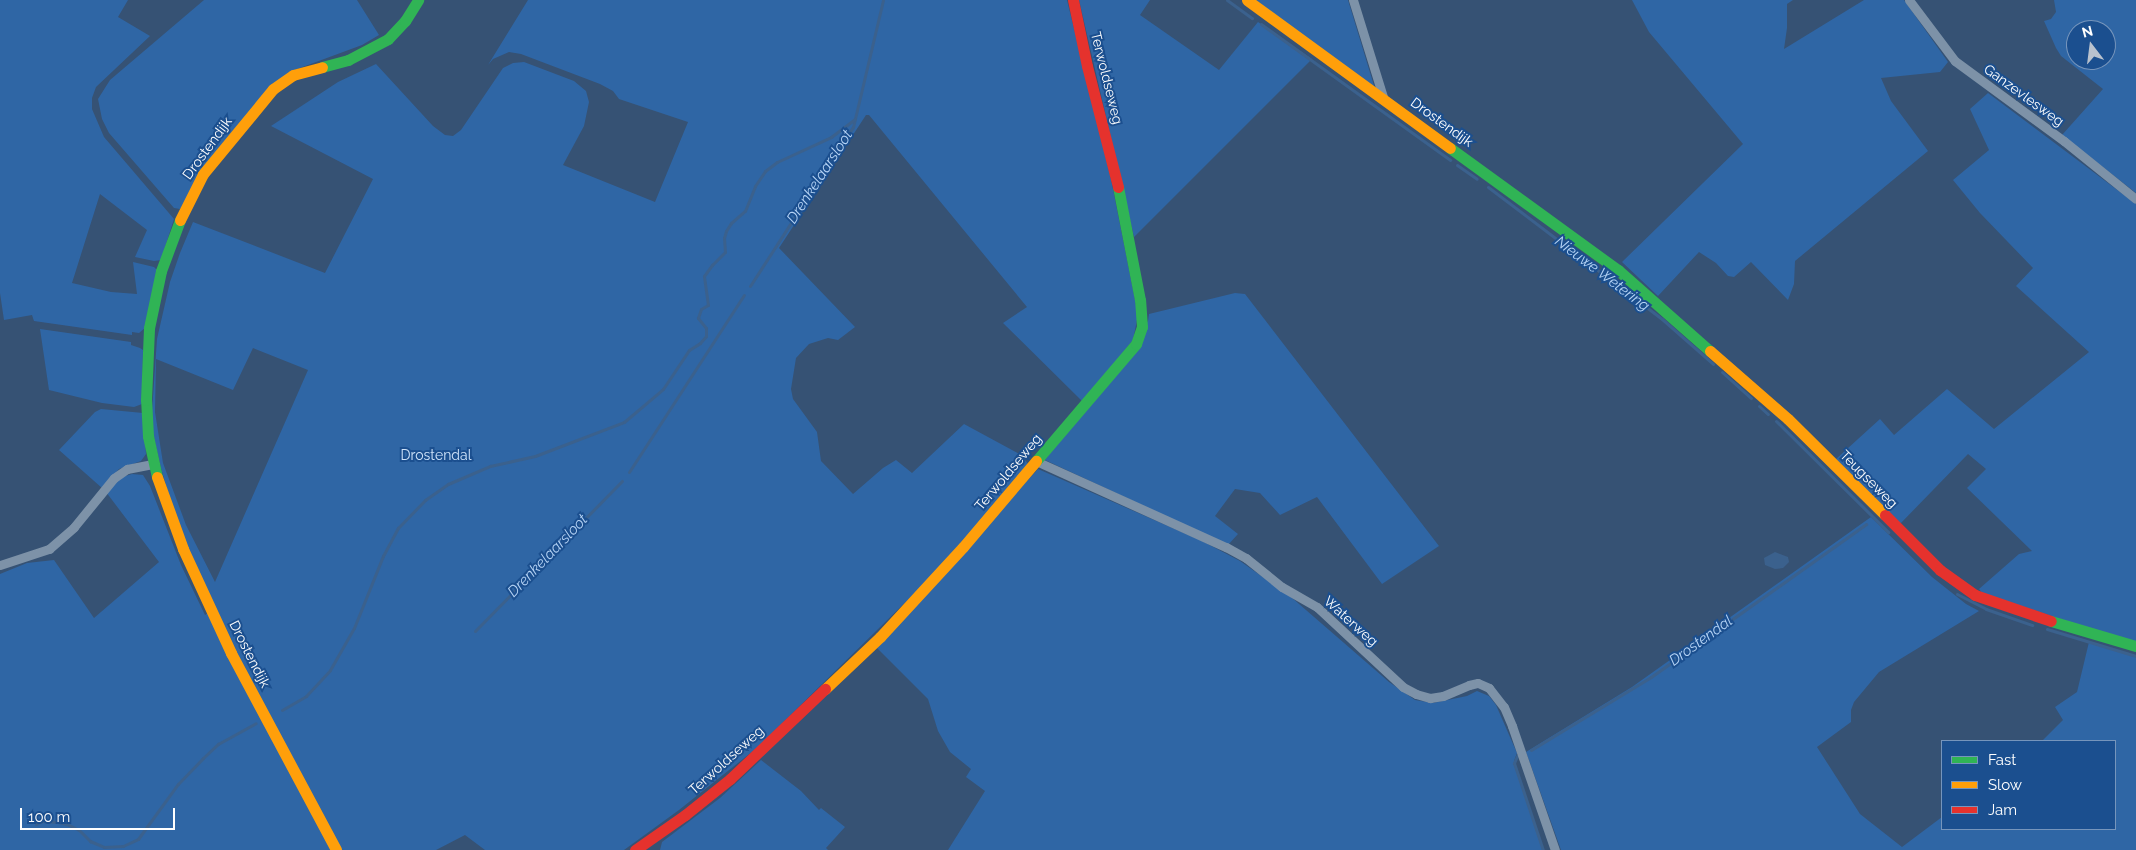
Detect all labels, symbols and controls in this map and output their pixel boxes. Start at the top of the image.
north arrow [2066,20,2116,70]
text: N [2080,22,2095,41]
street label: Terwoldseweg [1087,30,1127,126]
street label: Ganzevlesweg [1981,60,2067,130]
street label: Drostendijk [1408,94,1476,150]
street label: Drostendijk [179,114,235,182]
water label: Drenkelaarsloot [783,127,857,227]
water label: Nieuwe Wetering [1551,232,1653,316]
street label: Terwoldseweg [971,430,1045,514]
park label: Drostendal [401,447,471,463]
street label: Teugseweg [1837,447,1901,511]
water label: Drenkelaarsloot [504,511,592,601]
street label: Waterweg [1320,592,1382,650]
water label: Drostendal [1666,612,1736,670]
street label: Drostendijk [226,618,274,690]
street label: Terwoldseweg [685,722,767,798]
legend [1941,740,2116,830]
text: Fast [1988,751,2016,769]
text: Slow [1988,776,2022,794]
scale bar [22,798,178,830]
text: Jam [1988,801,2017,819]
text: 100 m [28,808,70,826]

